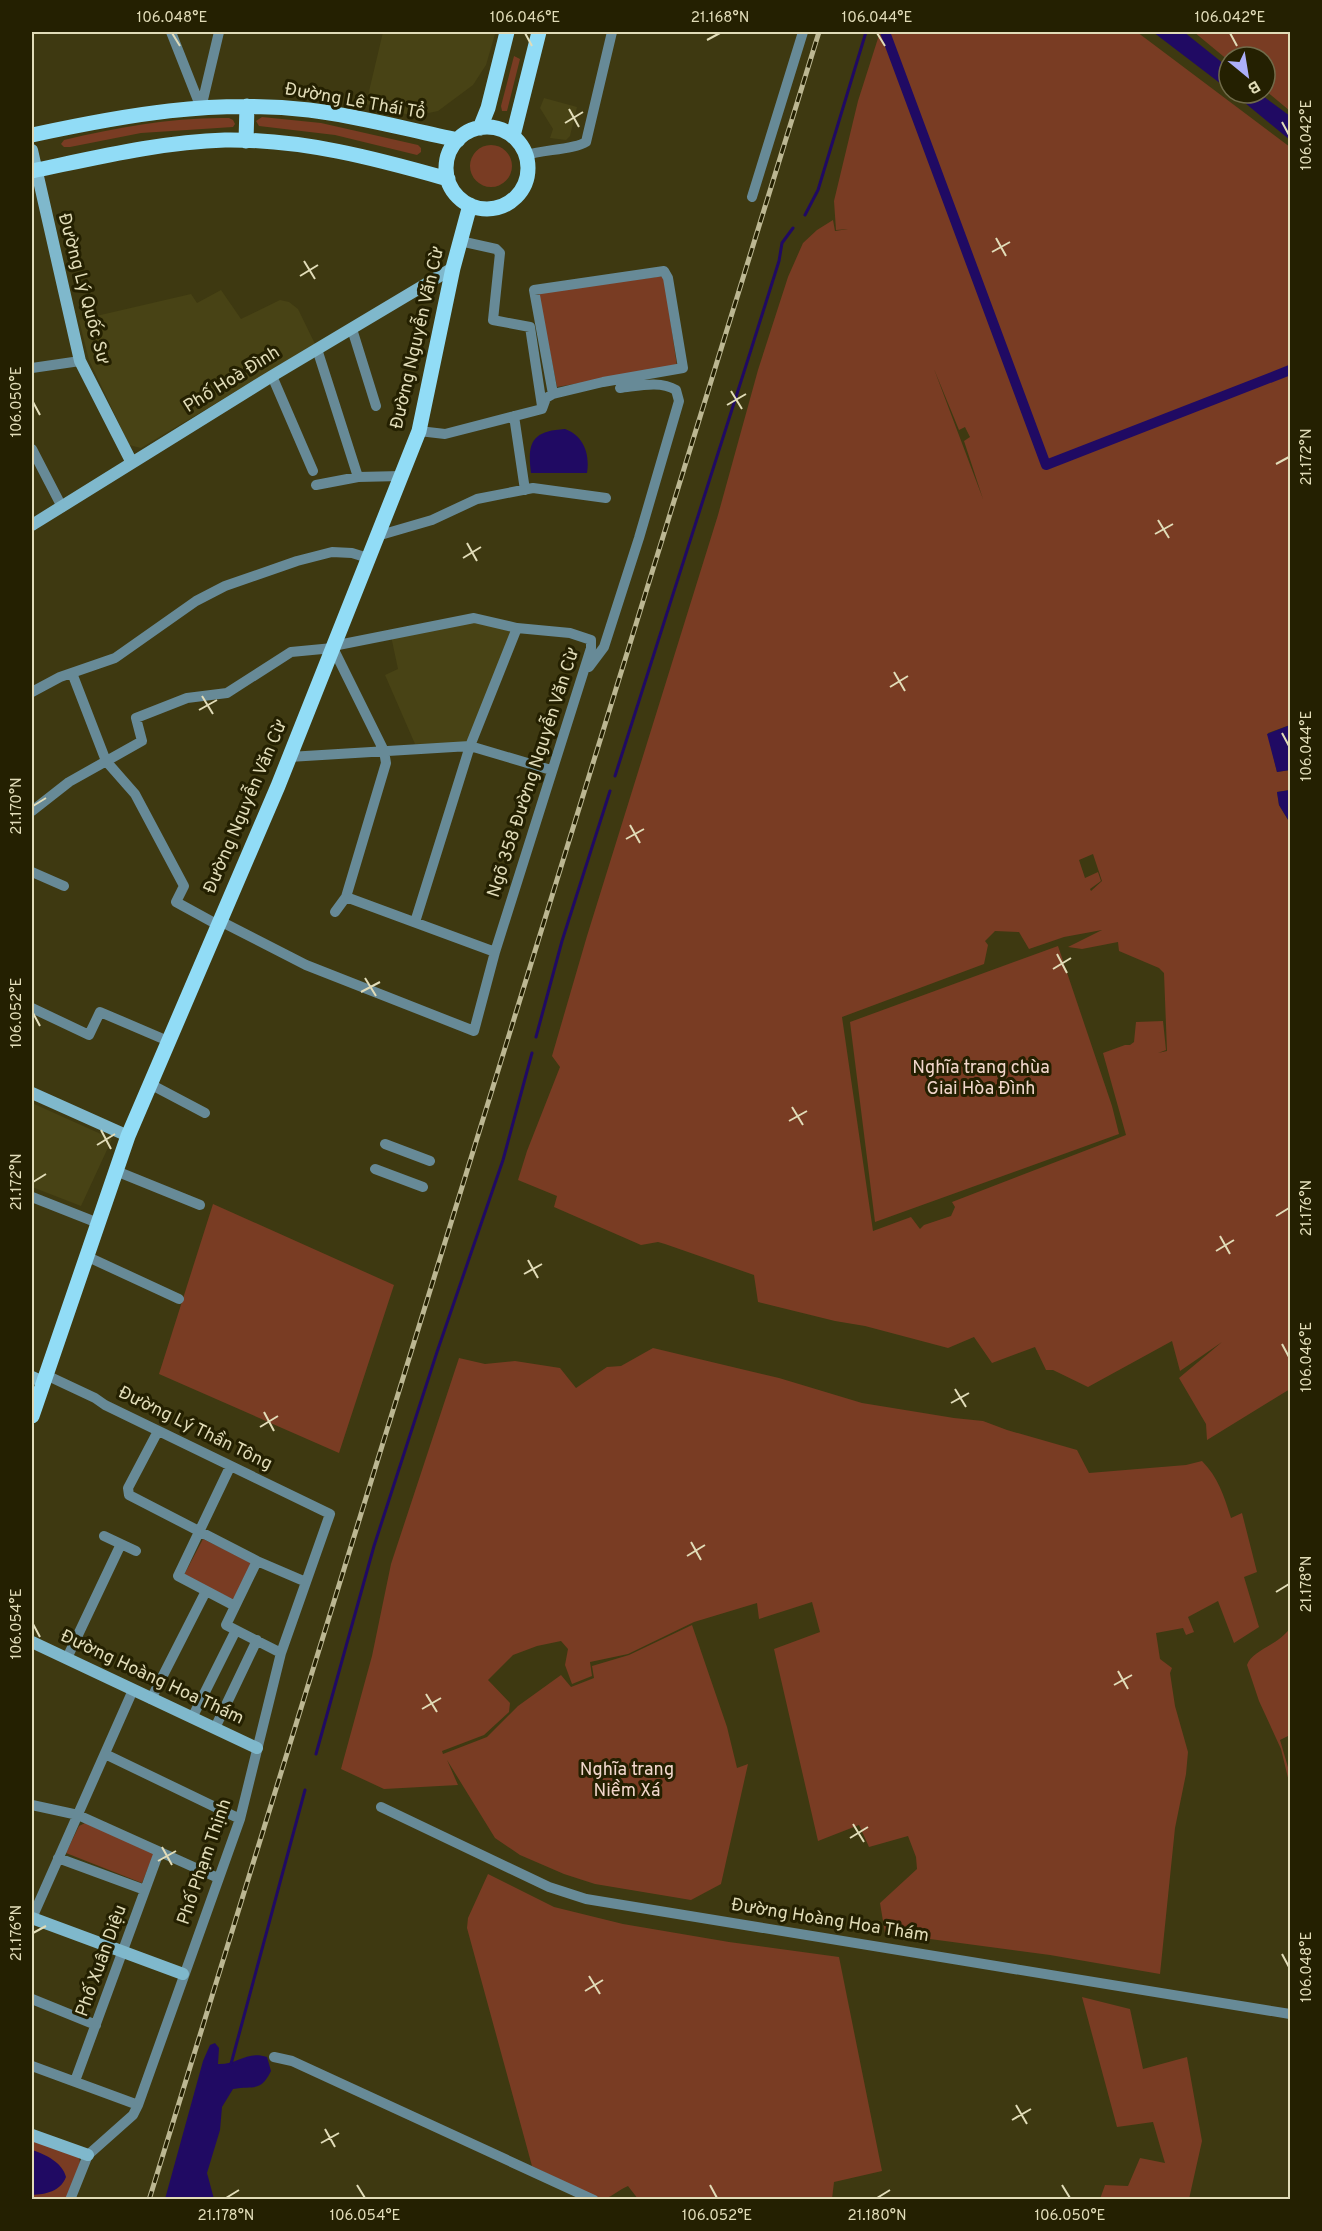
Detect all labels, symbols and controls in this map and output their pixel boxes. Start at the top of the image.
text: 106.048°E [137,9,207,28]
text: 106.046°E [490,9,560,28]
text: 21.168°N [691,9,749,28]
text: 106.044°E [842,9,912,28]
text: 106.042°E [1195,9,1265,28]
north arrow [1217,45,1277,105]
street label: Đường Lê Thái Tổ [283,74,428,126]
text: B [1244,75,1263,98]
text: 106.042°E [1298,100,1317,170]
street label: Đường Lý Quốc Sư [52,211,115,368]
street label: Đường Nguyễn Văn Cừ [384,243,450,431]
street label: Phố Hoà Đình [179,340,285,419]
text: 106.050°E [8,366,27,438]
text: 21.172°N [1298,428,1317,486]
street label: Ngõ 358 Đường Nguyễn Văn Cừ [481,644,585,901]
text: 106.044°E [1298,711,1317,781]
street label: Đường Nguyễn Văn Cừ [197,715,293,897]
text: 21.170°N [8,777,27,835]
text: 106.052°E [8,978,27,1048]
park label: Nghĩa trang chùa Giai Hòa Đình [912,1057,1050,1101]
text: 21.172°N [8,1153,27,1211]
text: 21.176°N [1298,1180,1317,1236]
text: 106.046°E [1298,1322,1317,1392]
street label: Đường Lý Thần Tông [114,1381,276,1476]
text: 21.178°N [1298,1556,1317,1612]
text: 106.054°E [8,1588,27,1660]
street label: Đường Hoàng Hoa Thám [57,1625,247,1731]
park label: Nghĩa trang Niềm Xá [580,1759,674,1803]
street label: Phố Phạm Thịnh [172,1796,237,1928]
street label: Đường Hoàng Hoa Thám [729,1894,931,1948]
street label: Phố Xuân Diệu [70,1902,133,2020]
text: 21.176°N [8,1905,27,1961]
text: 106.048°E [1298,1932,1317,2002]
text: 21.178°N [198,2207,254,2226]
text: 106.054°E [329,2207,401,2226]
text: 106.052°E [682,2207,752,2226]
text: 21.180°N [847,2207,907,2226]
text: 106.050°E [1034,2207,1106,2226]

